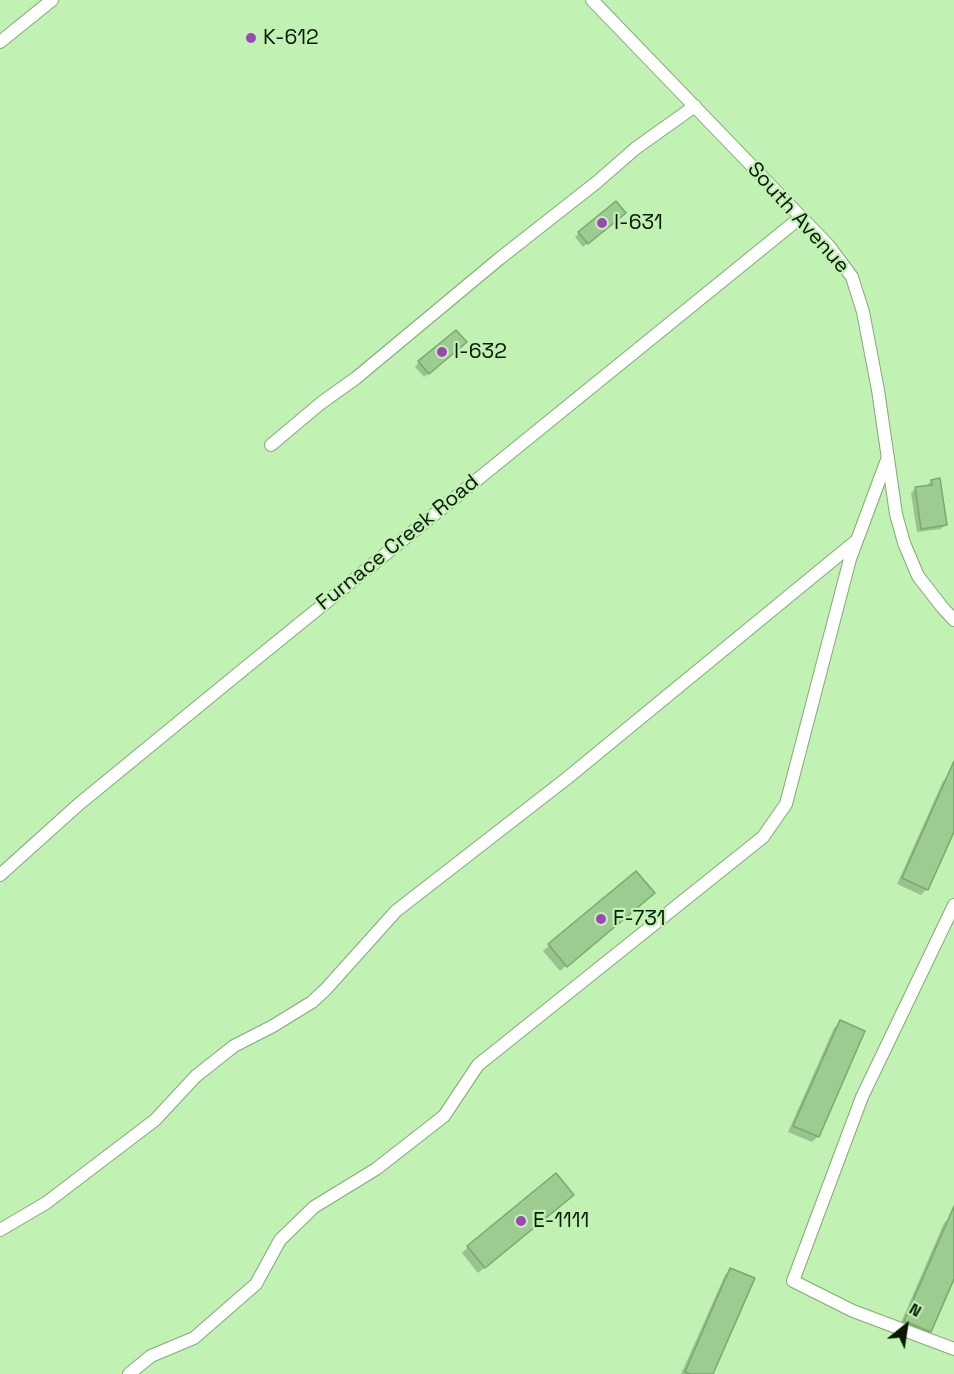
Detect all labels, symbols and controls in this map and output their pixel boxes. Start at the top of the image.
place label: K-612 [263,25,319,51]
marker: K-612 [244,31,258,45]
street label: South Avenue [742,157,854,279]
place label: I-631 [614,210,663,236]
marker: I-631 [595,216,609,230]
place label: I-632 [454,339,507,365]
marker: I-632 [435,345,449,359]
street label: Furnace Creek Road [312,470,484,616]
place label: F-731 [613,906,666,932]
marker: F-731 [594,912,608,926]
place label: E-1111 [533,1208,589,1234]
marker: E-1111 [514,1214,528,1228]
north arrow [876,1296,936,1356]
text: N [905,1298,925,1322]

